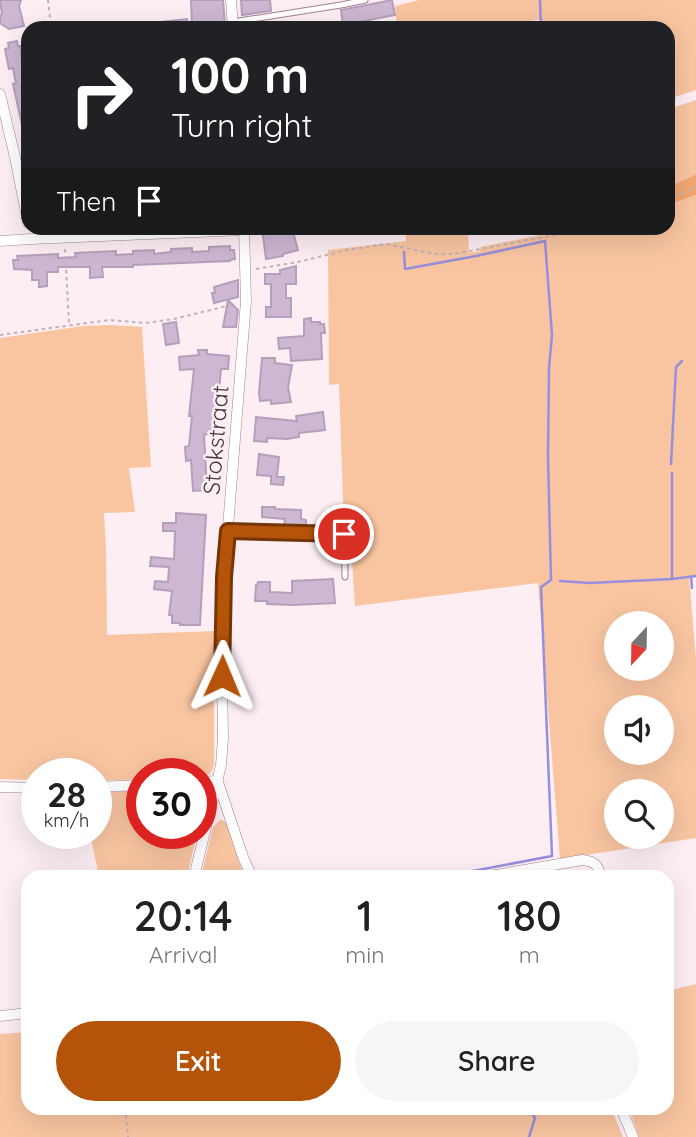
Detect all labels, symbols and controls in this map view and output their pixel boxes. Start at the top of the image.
text: 100 m [171,44,309,105]
icon: right [56,49,147,140]
text: Turn right [171,105,312,145]
icon: arrive [130,182,168,220]
text: Then [56,185,116,218]
street label: Stokstraat [196,384,235,496]
pin [314,504,374,564]
icon: arrive [325,515,363,553]
north arrow [604,611,674,681]
map controls [604,611,674,849]
position arrow [185,639,259,713]
button: sound [604,695,674,765]
speed limit sign: 30 [126,758,217,849]
text: 28 [47,772,86,816]
button: search [604,779,674,849]
text: km/h [44,809,89,832]
text: 20:14 [134,889,233,942]
text: 1 [357,889,373,942]
text: 180 [497,889,561,942]
text: Arrival [149,940,218,969]
text: min [345,940,384,969]
text: m [519,940,540,969]
button: Exit [56,1021,341,1101]
button: Share [355,1021,639,1101]

